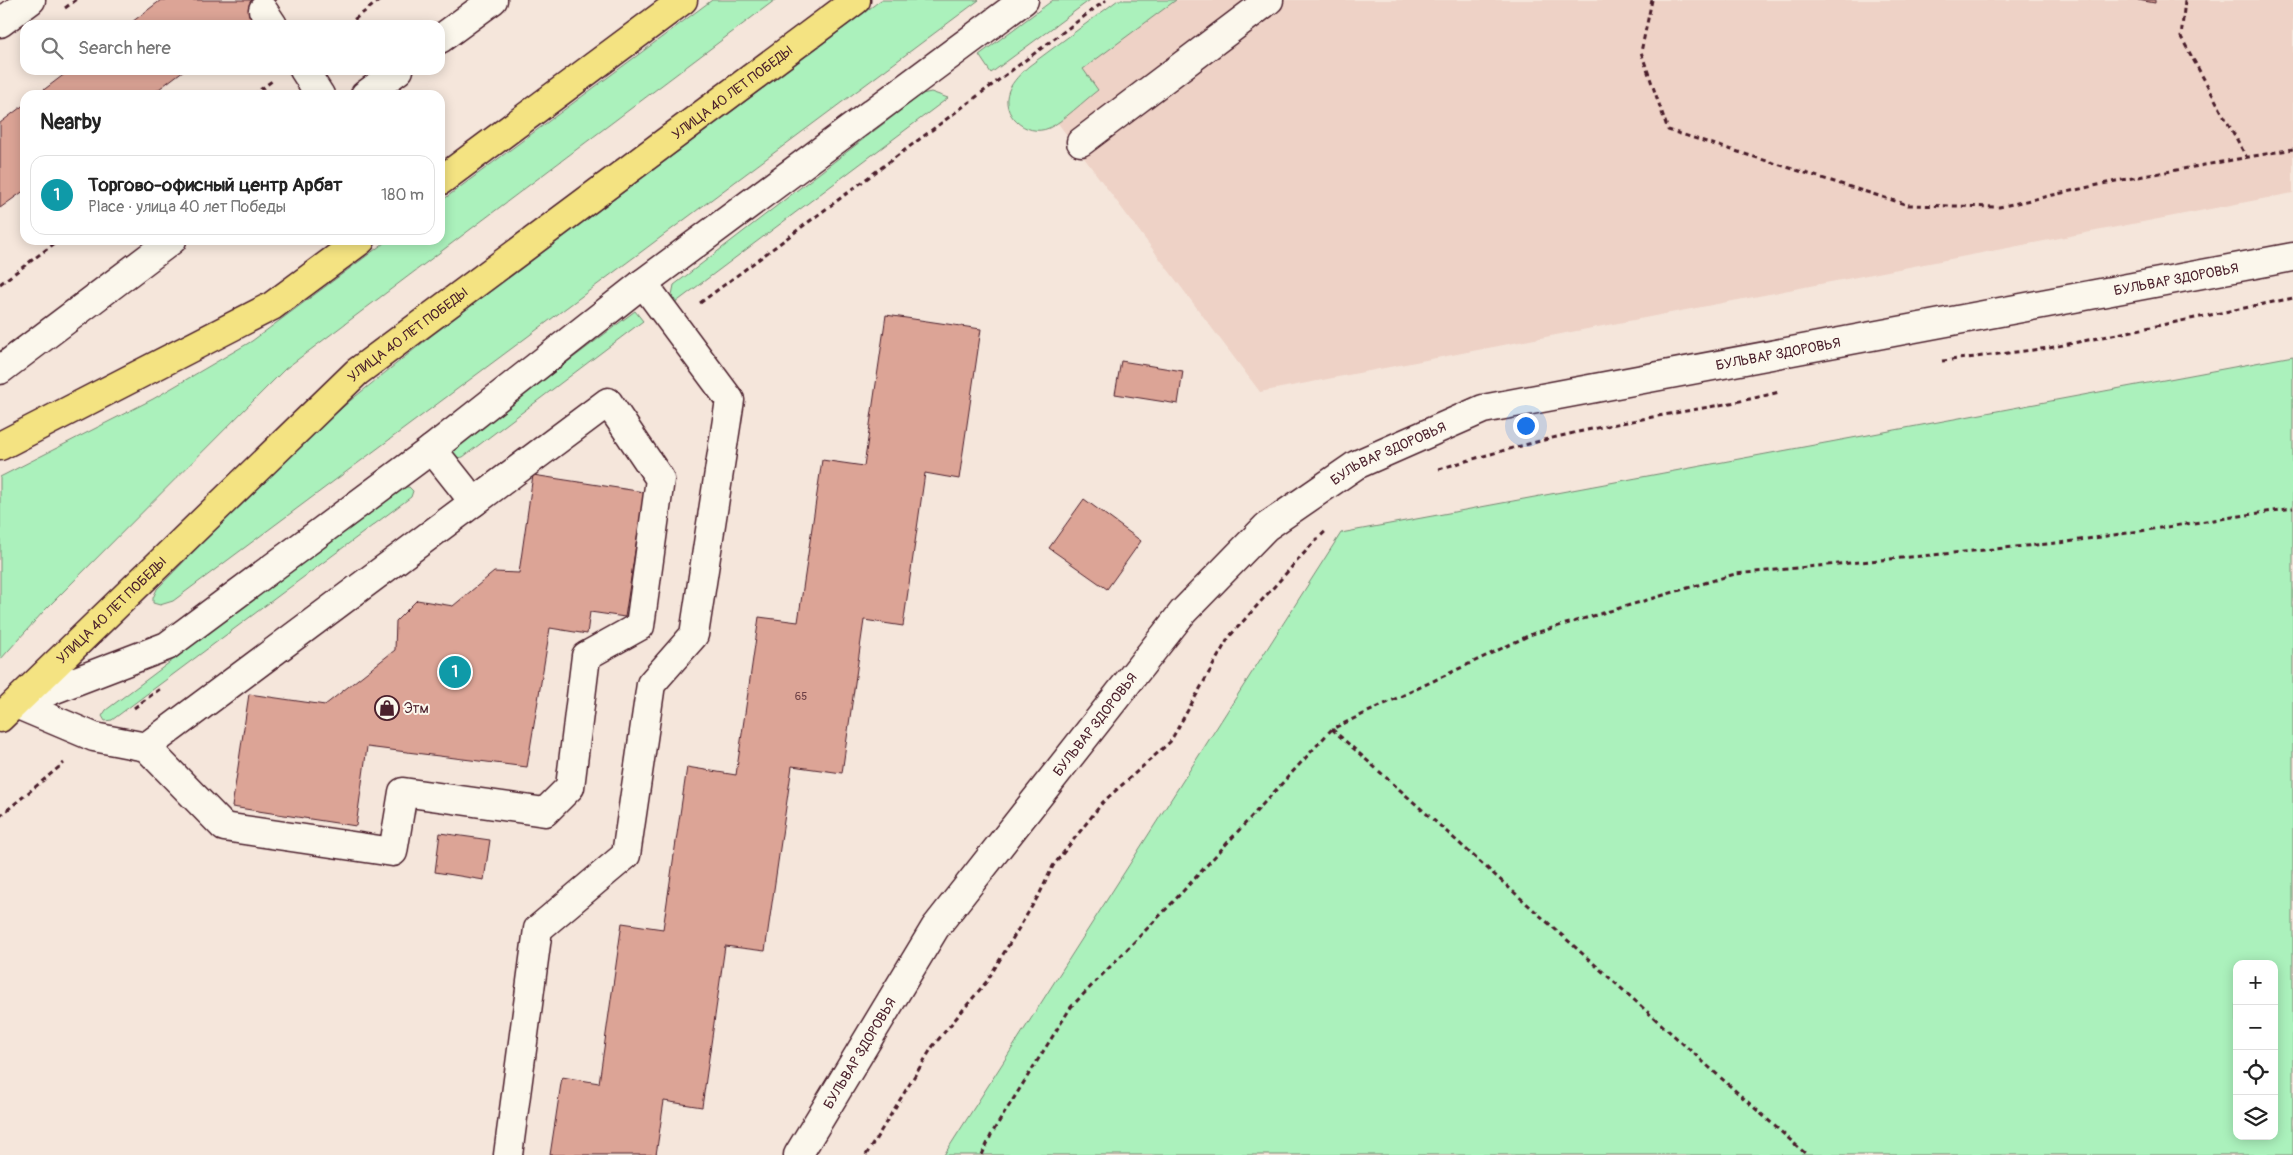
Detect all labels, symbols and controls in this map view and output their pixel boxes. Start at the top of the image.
search box [20,20,445,75]
icon: search [38,34,66,62]
text: Search here [78,36,171,60]
street label: УЛИЦА 40 ЛЕТ ПОБЕДЫ [669,42,796,143]
text: Nearby [40,109,101,136]
text: Торгово-офисный центр Арбат [88,173,343,197]
text: 1 [54,185,60,205]
text: 180 m [381,185,424,205]
text: Place · улица 40 лет Победы [88,197,286,217]
street label: БУЛЬВАР ЗДОРОВЬЯ [2112,259,2240,299]
street label: УЛИЦА 40 ЛЕТ ПОБЕДЫ [344,284,471,386]
street label: БУЛЬВАР ЗДОРОВЬЯ [1714,334,1842,374]
your location [1513,413,1539,439]
street label: БУЛЬВАР ЗДОРОВЬЯ [1327,418,1449,489]
street label: УЛИЦА 40 ЛЕТ ПОБЕДЫ [53,554,170,667]
pin: 1 [439,653,471,691]
street label: БУЛЬВАР ЗДОРОВЬЯ [1049,670,1141,780]
house number: 65 [795,690,807,703]
shop icon: Этм [374,695,400,721]
place label: Этм [404,700,429,717]
map controls [2233,960,2278,1140]
button: + [2233,960,2278,1005]
street label: БУЛЬВАР ЗДОРОВЬЯ [820,995,900,1112]
button: − [2233,1005,2278,1050]
button: locate [2233,1050,2278,1095]
button: layers [2233,1095,2278,1140]

